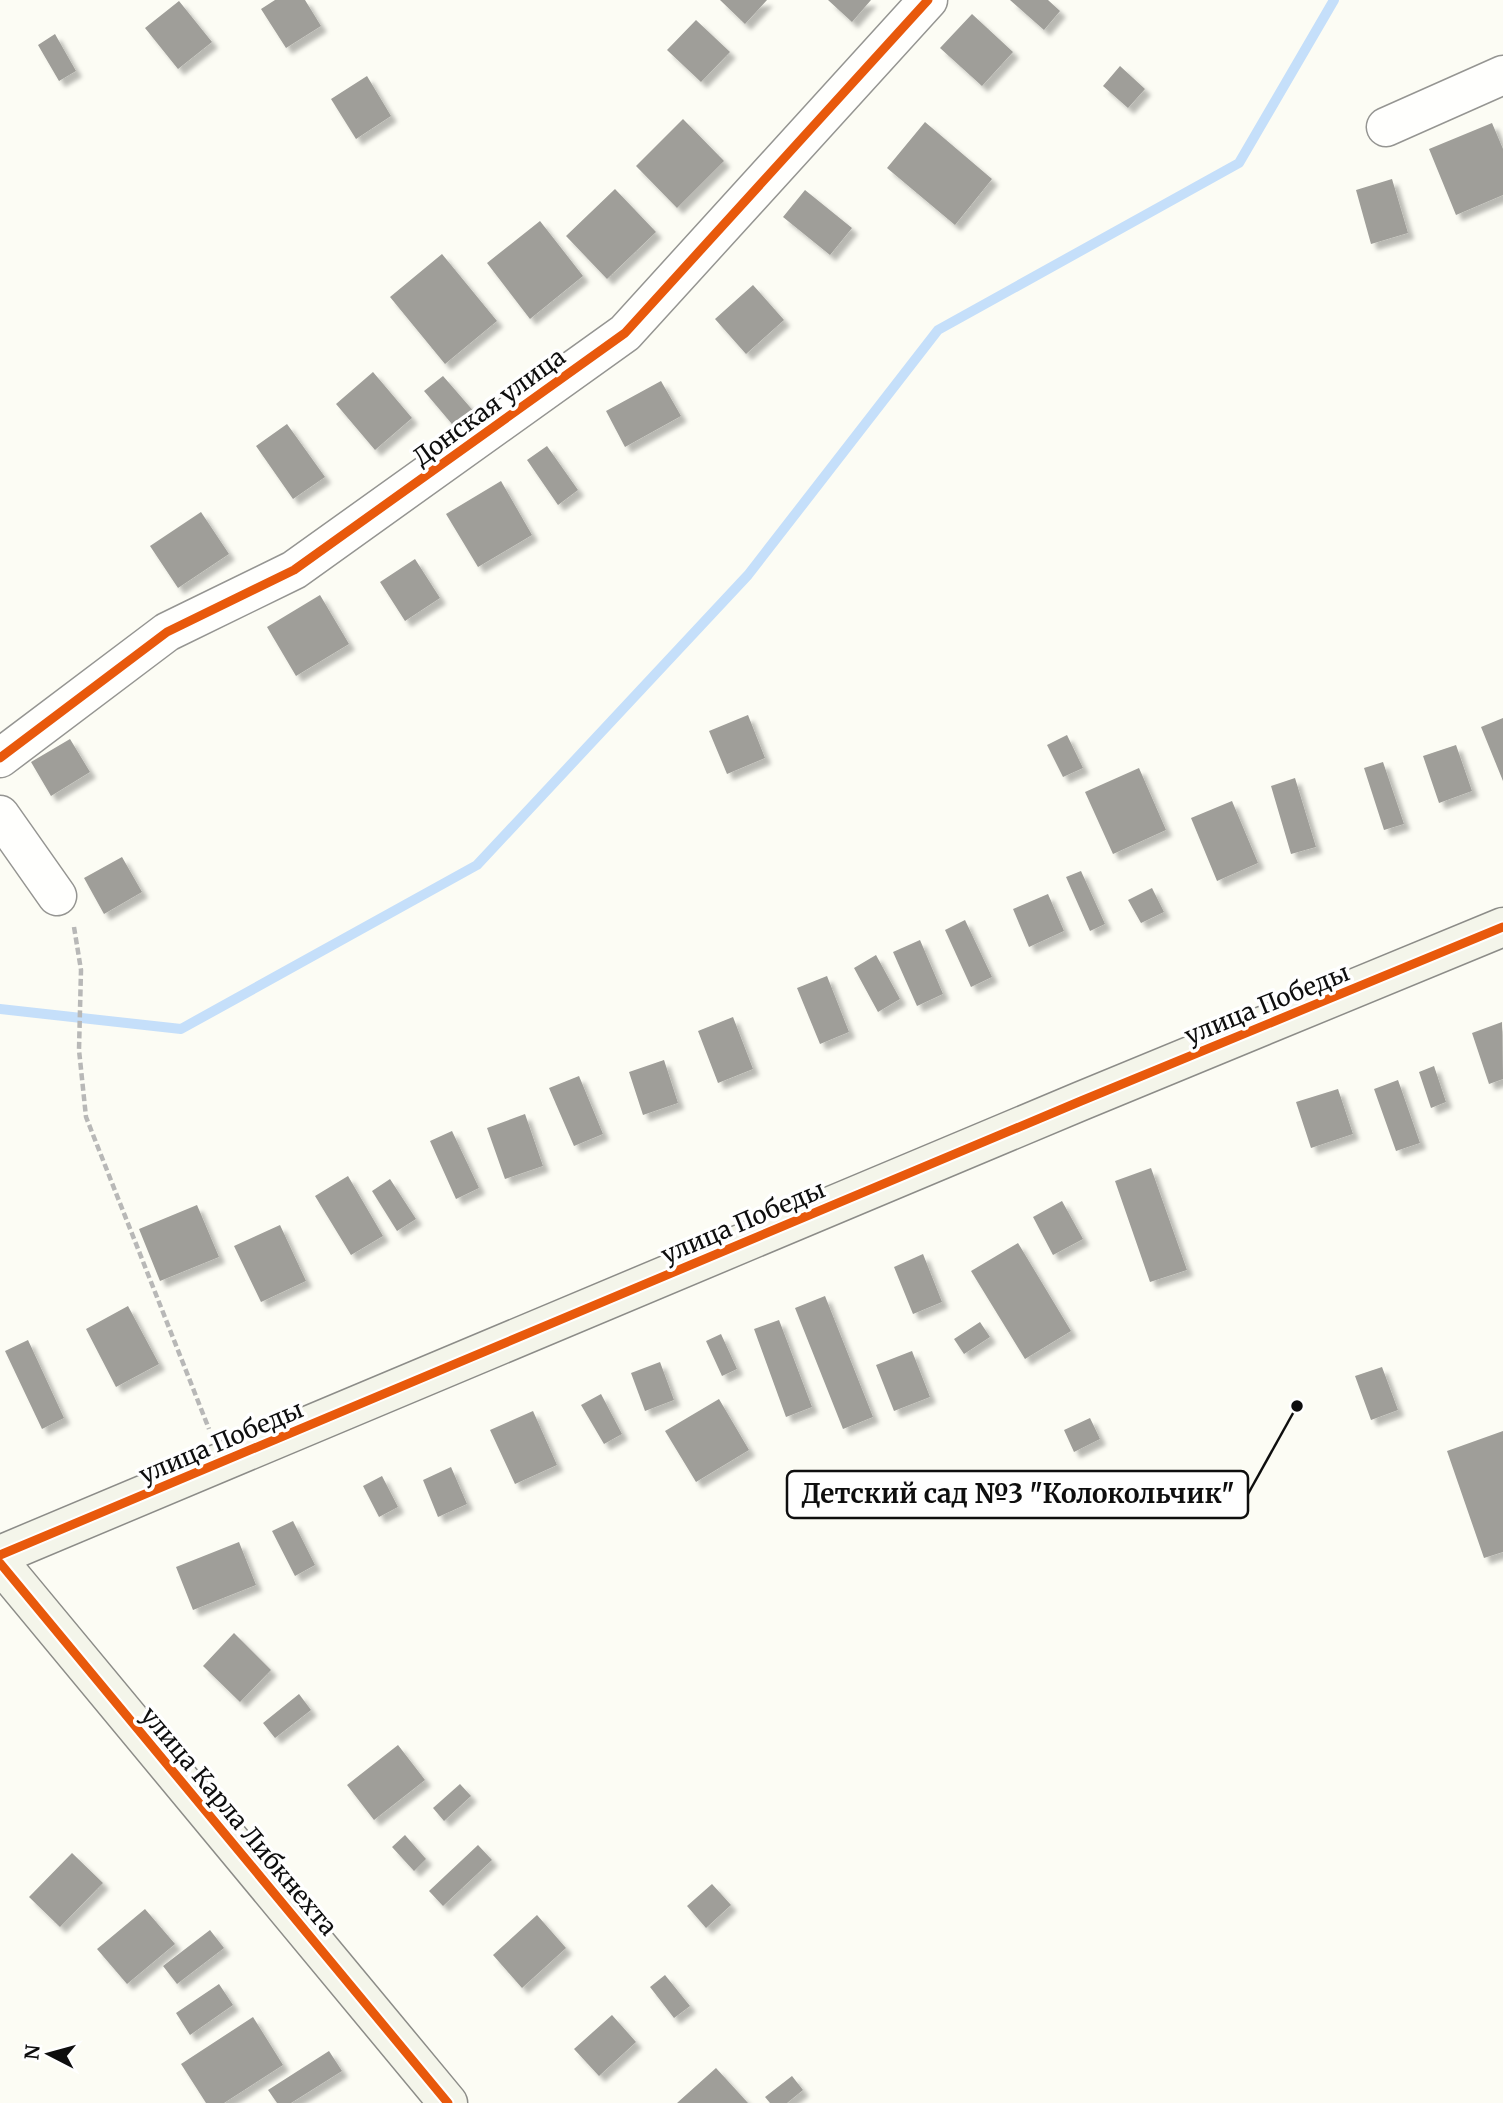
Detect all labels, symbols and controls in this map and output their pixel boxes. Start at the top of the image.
street label: Донская улица [407,341,571,473]
street label: улица Победы [1180,957,1354,1051]
street label: улица Победы [656,1174,830,1270]
street label: улица Победы [134,1394,308,1490]
callout: Детский сад №3 "Колокольчик" [787,1471,1248,1518]
text: Детский сад №3 "Колокольчик" [801,1477,1235,1510]
street label: улица Карла Либкнехта [134,1700,344,1942]
north arrow [14,2019,84,2089]
text: N [19,2044,45,2061]

